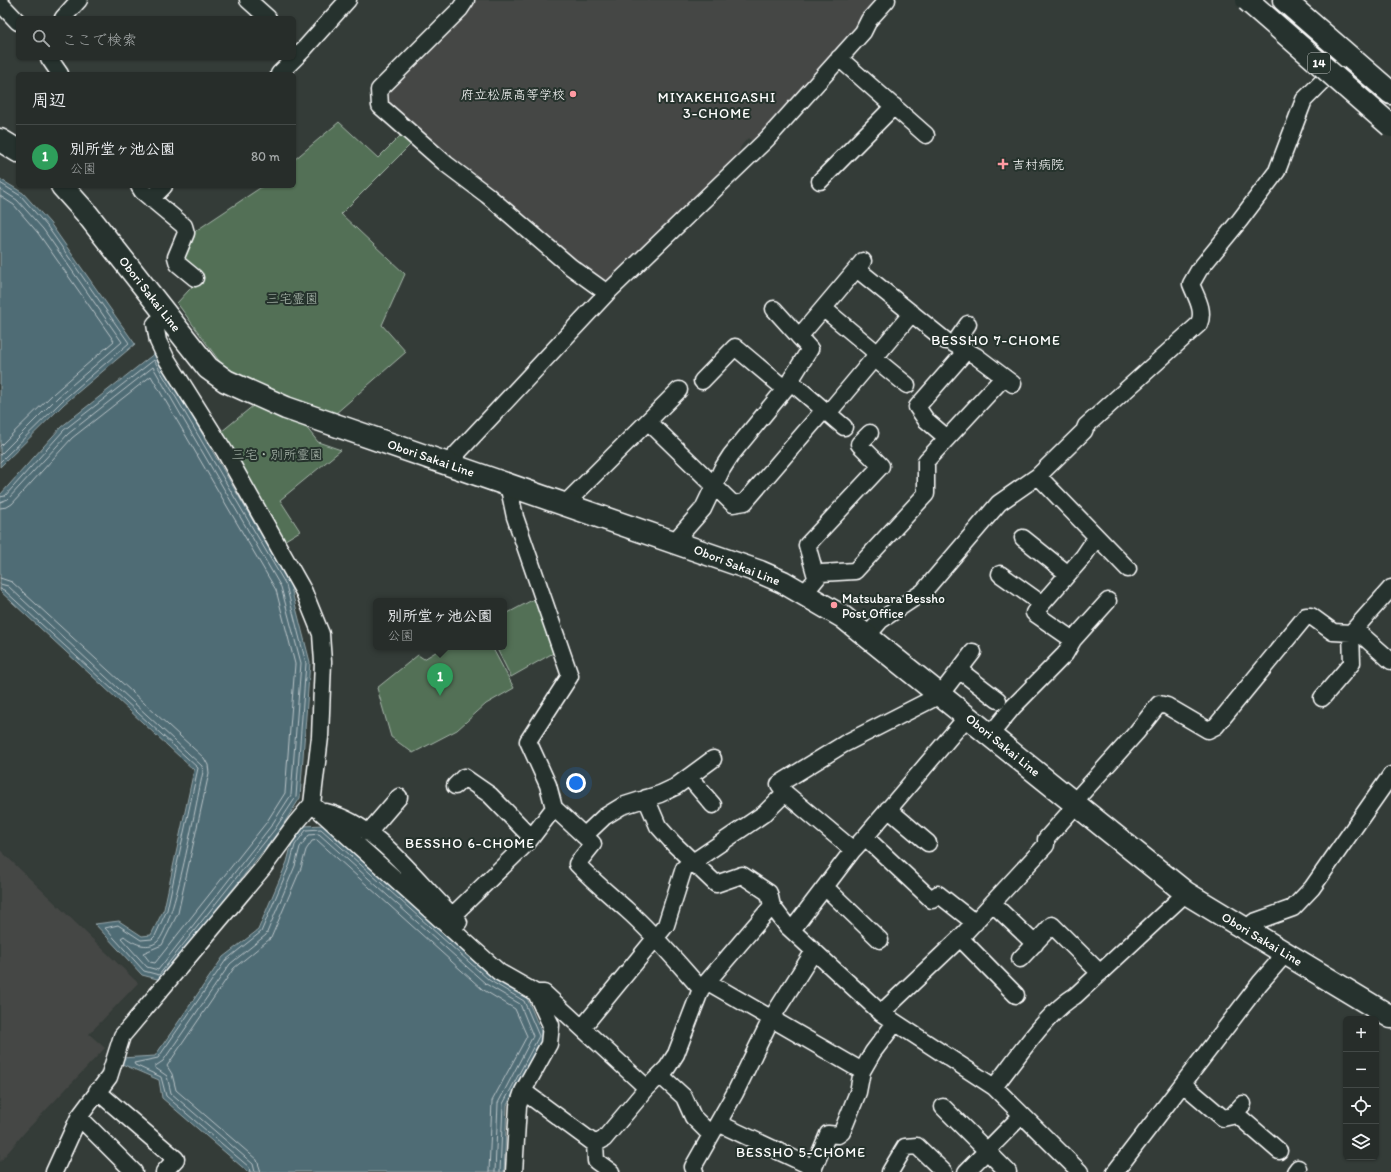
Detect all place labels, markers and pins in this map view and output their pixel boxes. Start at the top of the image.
place label: 府立松原高等学校 [461,87,565,102]
marker: 府立松原高等学校 [568,89,578,99]
place label: 吉村病院 [1012,157,1064,172]
marker: 吉村病院 [997,158,1009,170]
place label: Matsubara Bessho Post Office [842,591,945,621]
marker: Matsubara Bessho Post Office [829,600,839,610]
pin: 1 [427,663,453,696]

